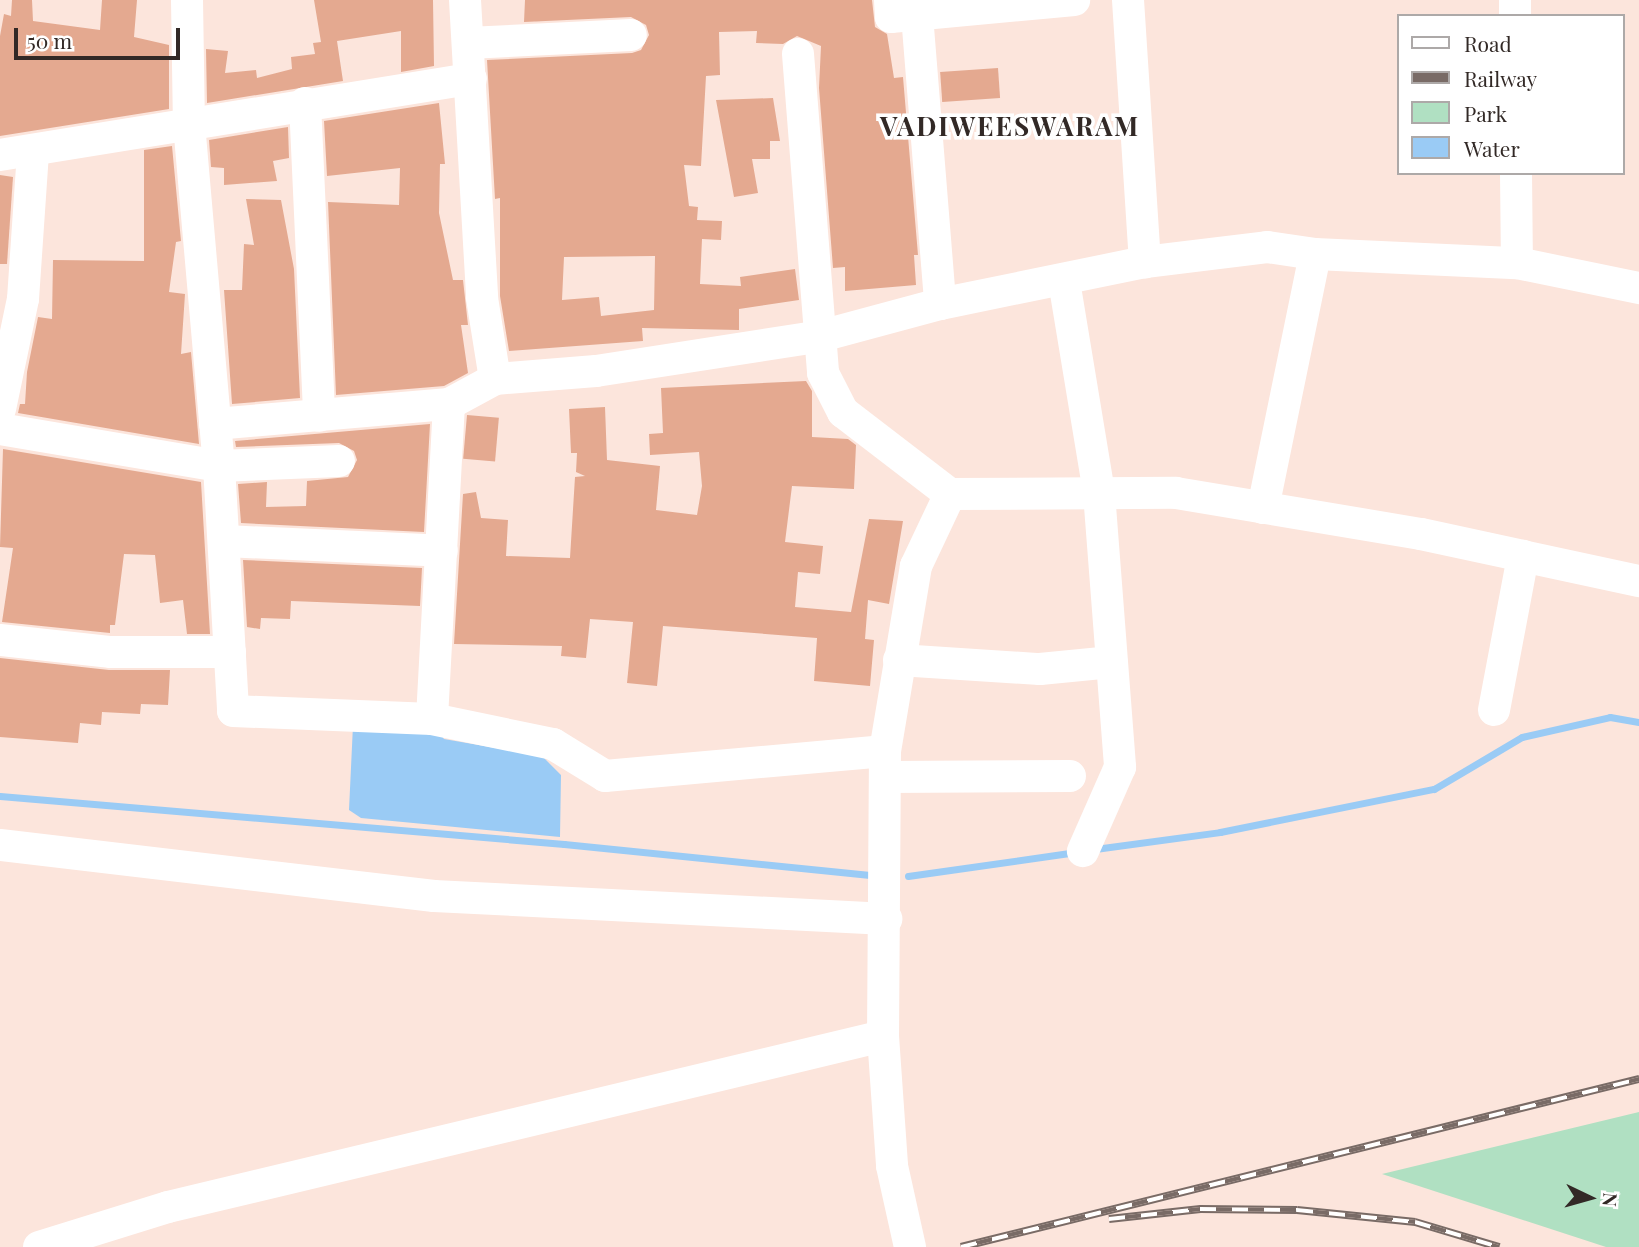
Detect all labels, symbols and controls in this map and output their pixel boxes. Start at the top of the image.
scale bar [18,14,184,58]
legend [1398,14,1625,175]
text: 50 m [27,26,72,54]
text: Road [1464,29,1512,57]
text: Railway [1464,64,1537,92]
text: Park [1464,99,1507,127]
district label: VADIWEESWARAM [882,110,1138,142]
text: Water [1464,134,1520,162]
north arrow [1555,1163,1625,1233]
text: N [1597,1192,1624,1208]

